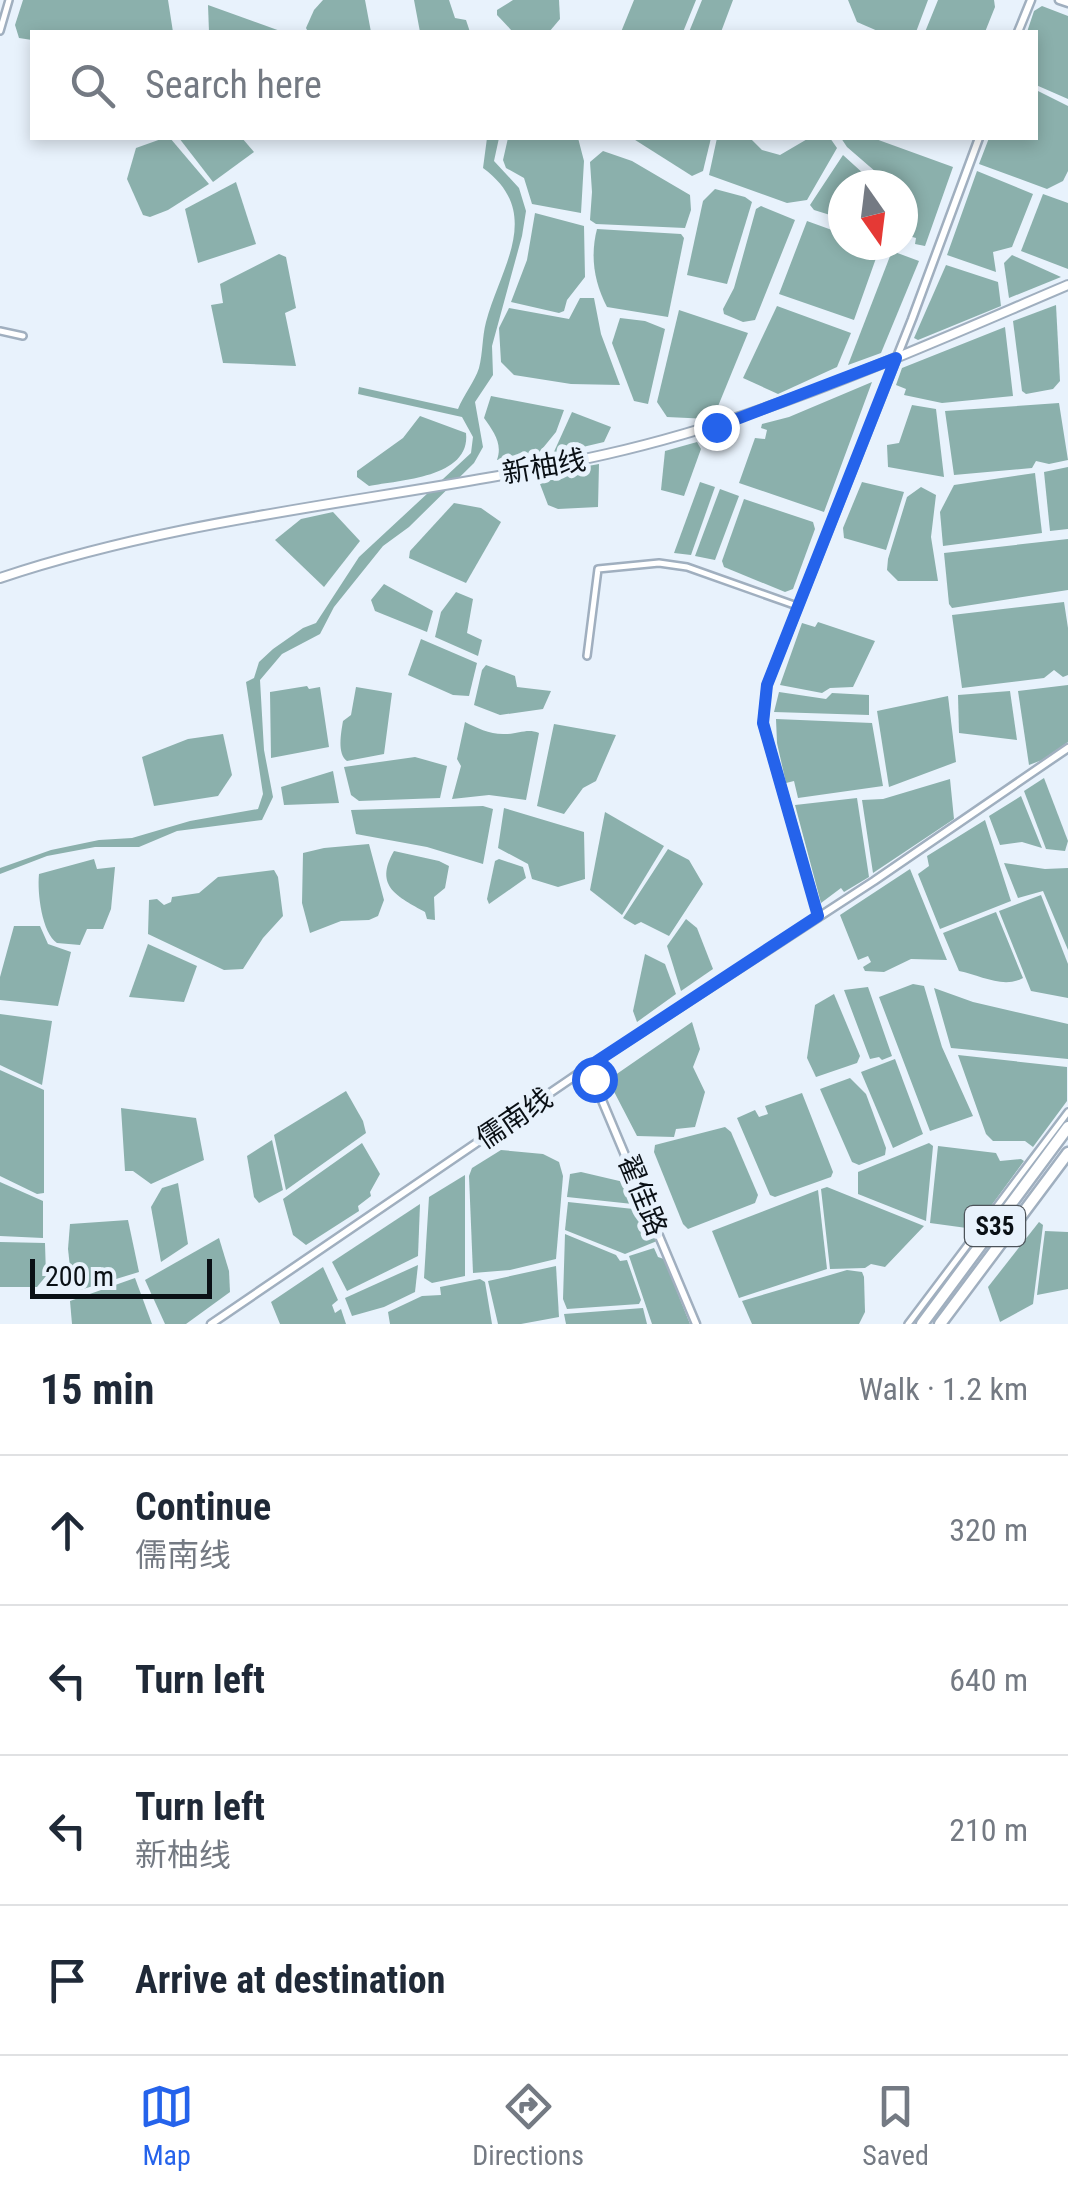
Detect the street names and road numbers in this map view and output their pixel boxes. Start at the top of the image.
street label: 新柚线 [500,443,588,490]
street label: 儒南线 [470,1081,558,1156]
street label: 翟佳路 [612,1150,674,1240]
road number: S35 [965,1206,1025,1246]

